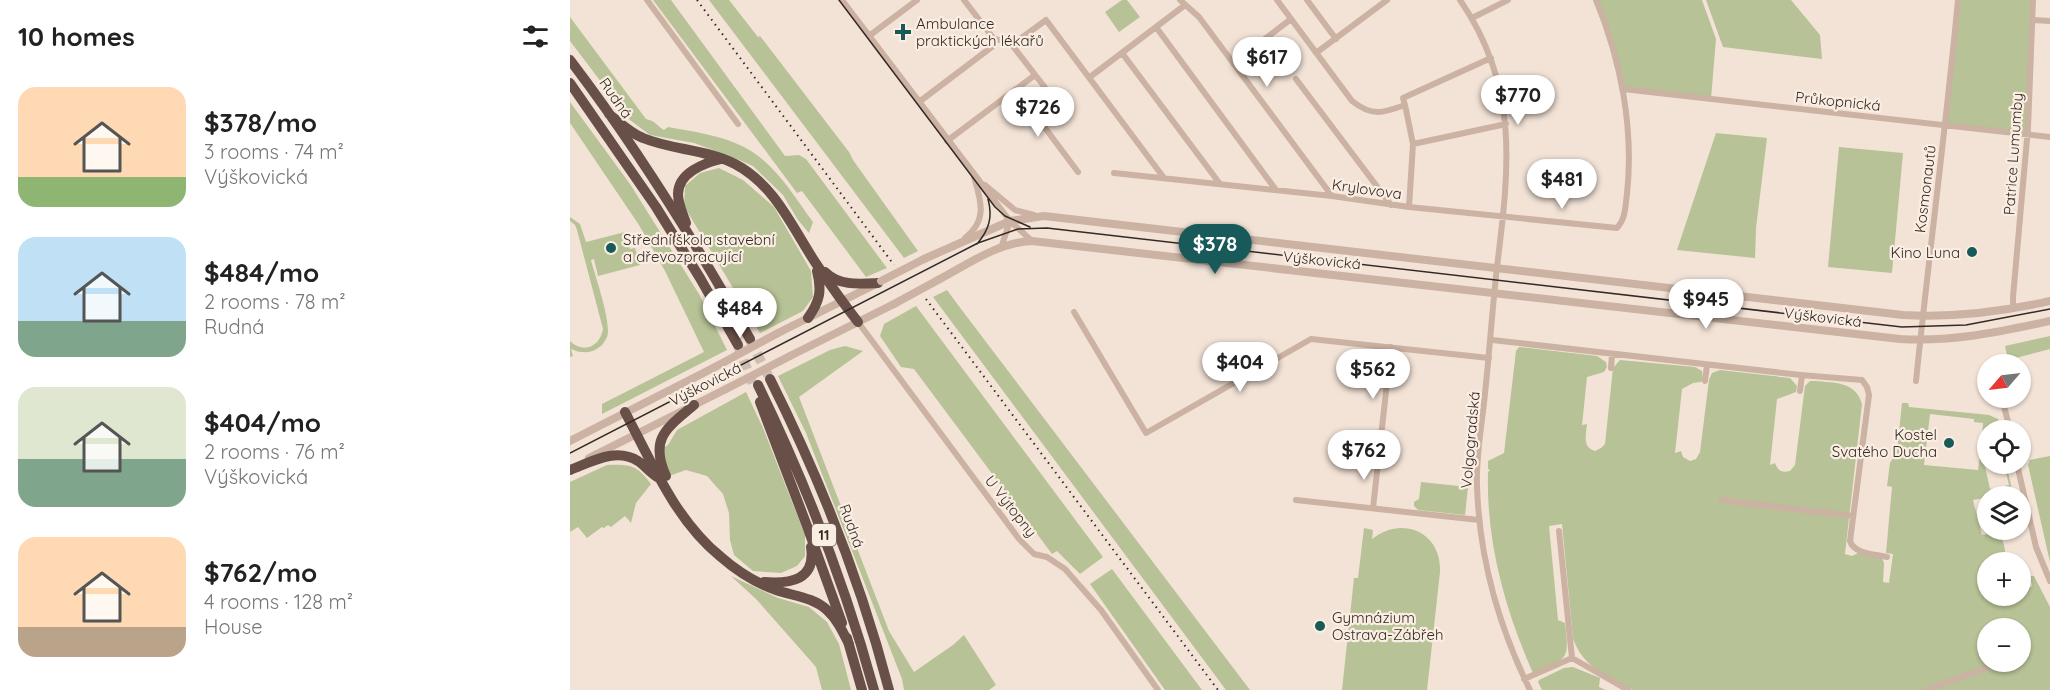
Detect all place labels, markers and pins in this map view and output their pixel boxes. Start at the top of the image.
place label: Ambulance praktických lékařů [916,14,1044,50]
marker: Ambulance praktických lékařů [894,23,912,41]
pin: $617 [1231,37,1303,88]
pin: $770 [1482,75,1554,126]
pin: $726 [1002,87,1074,138]
pin: $481 [1526,159,1598,210]
pin: $378 [1179,224,1251,275]
place label: Střední škola stavební a dřevozpracující [623,230,775,266]
marker: Střední škola stavební a dřevozpracující [604,241,618,255]
place label: Kino Luna [1891,243,1960,262]
marker: Kino Luna [1965,245,1979,259]
pin: $945 [1670,279,1742,330]
pin: $484 [704,288,776,339]
pin: $404 [1204,342,1276,393]
pin: $562 [1337,349,1409,400]
place label: Kostel Svatého Ducha [1832,425,1937,461]
pin: $762 [1328,430,1400,481]
marker: Kostel Svatého Ducha [1942,436,1956,450]
place label: Gymnázium Ostrava-Zábřeh [1332,608,1444,644]
marker: Gymnázium Ostrava-Zábřeh [1313,619,1327,633]

